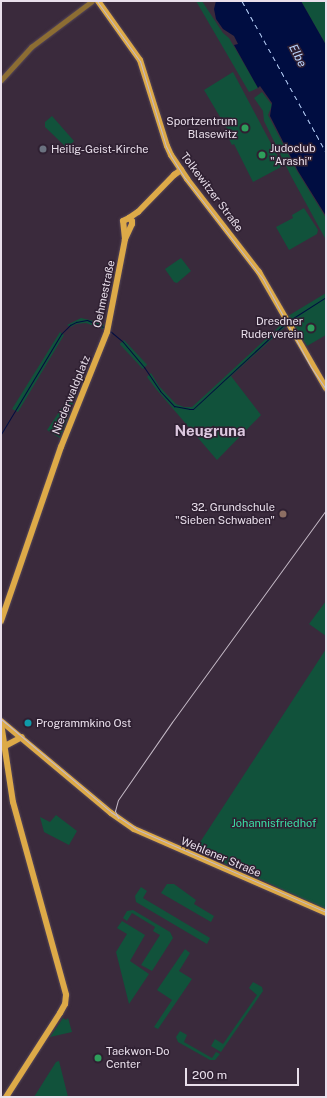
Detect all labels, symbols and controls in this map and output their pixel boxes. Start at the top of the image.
water label: Elbe [285,42,309,70]
place label: Sportzentrum Blasewitz [166,115,237,141]
marker: Sportzentrum Blasewitz [240,123,250,133]
place label: Heilig-Geist-Kirche [51,142,149,156]
place label: Judoclub "Arashi" [270,142,316,168]
marker: Heilig-Geist-Kirche [38,144,48,154]
street label: Tolkewitzer Straße [178,150,246,234]
marker: Judoclub "Arashi" [257,150,267,160]
street label: Oehmestraße [90,259,118,329]
place label: Dresdner Ruderverein [241,315,303,341]
marker: Dresdner Ruderverein [306,323,316,333]
street label: Niederwaldplatz [49,354,93,436]
district label: Neugruna [175,422,245,440]
place label: 32. Grundschule "Sieben Schwaben" [175,501,275,527]
marker: 32. Grundschule "Sieben Schwaben" [278,509,288,519]
place label: Programmkino Ost [36,716,131,730]
marker: Programmkino Ost [23,718,33,728]
park label: Johannisfriedhof [232,816,316,830]
street label: Wehlener Straße [179,834,263,880]
place label: Taekwon-Do Center [106,1045,170,1071]
marker: Taekwon-Do Center [93,1053,103,1063]
scale bar [187,1060,301,1086]
text: 200 m [192,1068,227,1082]

